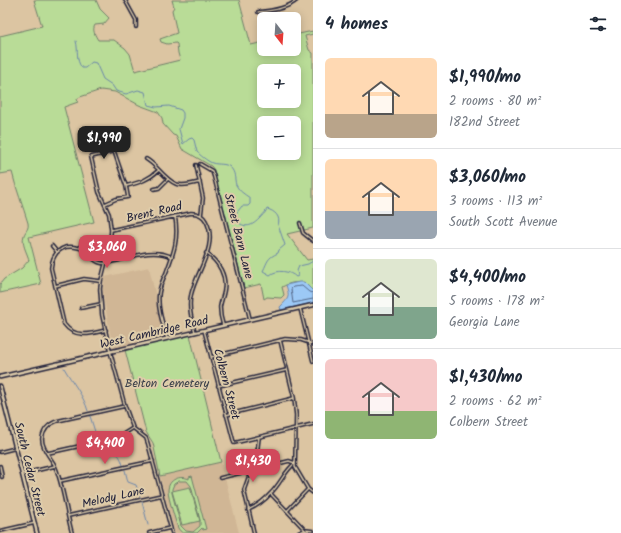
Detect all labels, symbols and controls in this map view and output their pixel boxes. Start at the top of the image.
text: 4 homes [325,11,388,38]
north arrow [257,12,301,56]
map controls [257,12,301,160]
icon: filters [587,13,609,35]
button: + [257,64,301,108]
text: $1,990/mo [449,64,521,91]
icon: home [357,74,405,122]
text: 2 rooms · 80 m² [449,91,541,112]
text: 182nd Street [449,112,520,133]
button: − [257,116,301,160]
pin: $1,990 [71,126,137,160]
text: $1,990 [87,128,121,149]
text: $3,060/mo [449,164,526,191]
icon: home [357,175,405,223]
street label: Street Barn Lane [219,191,258,282]
text: 3 rooms · 113 m² [449,191,542,212]
street label: Brent Road [124,197,185,228]
text: South Scott Avenue [449,212,557,233]
pin: $3,060 [74,235,140,269]
text: $3,060 [88,237,126,258]
text: $4,400/mo [449,264,526,291]
icon: home [357,275,405,323]
text: 5 rooms · 178 m² [449,291,544,312]
street label: West Cambridge Road [98,311,211,354]
text: Georgia Lane [449,312,520,333]
street label: Colbern Street [208,346,245,422]
text: $1,430/mo [449,364,522,391]
park label: Belton Cemetery [125,374,210,393]
icon: home [357,375,405,423]
text: 2 rooms · 62 m² [449,391,542,412]
text: Colbern Street [449,412,528,433]
street label: South Cedar Street [9,420,51,519]
pin: $4,400 [72,431,138,465]
text: $4,400 [86,433,124,454]
pin: $1,430 [220,449,286,483]
text: $1,430 [235,451,271,472]
street label: Melody Lane [80,481,147,514]

